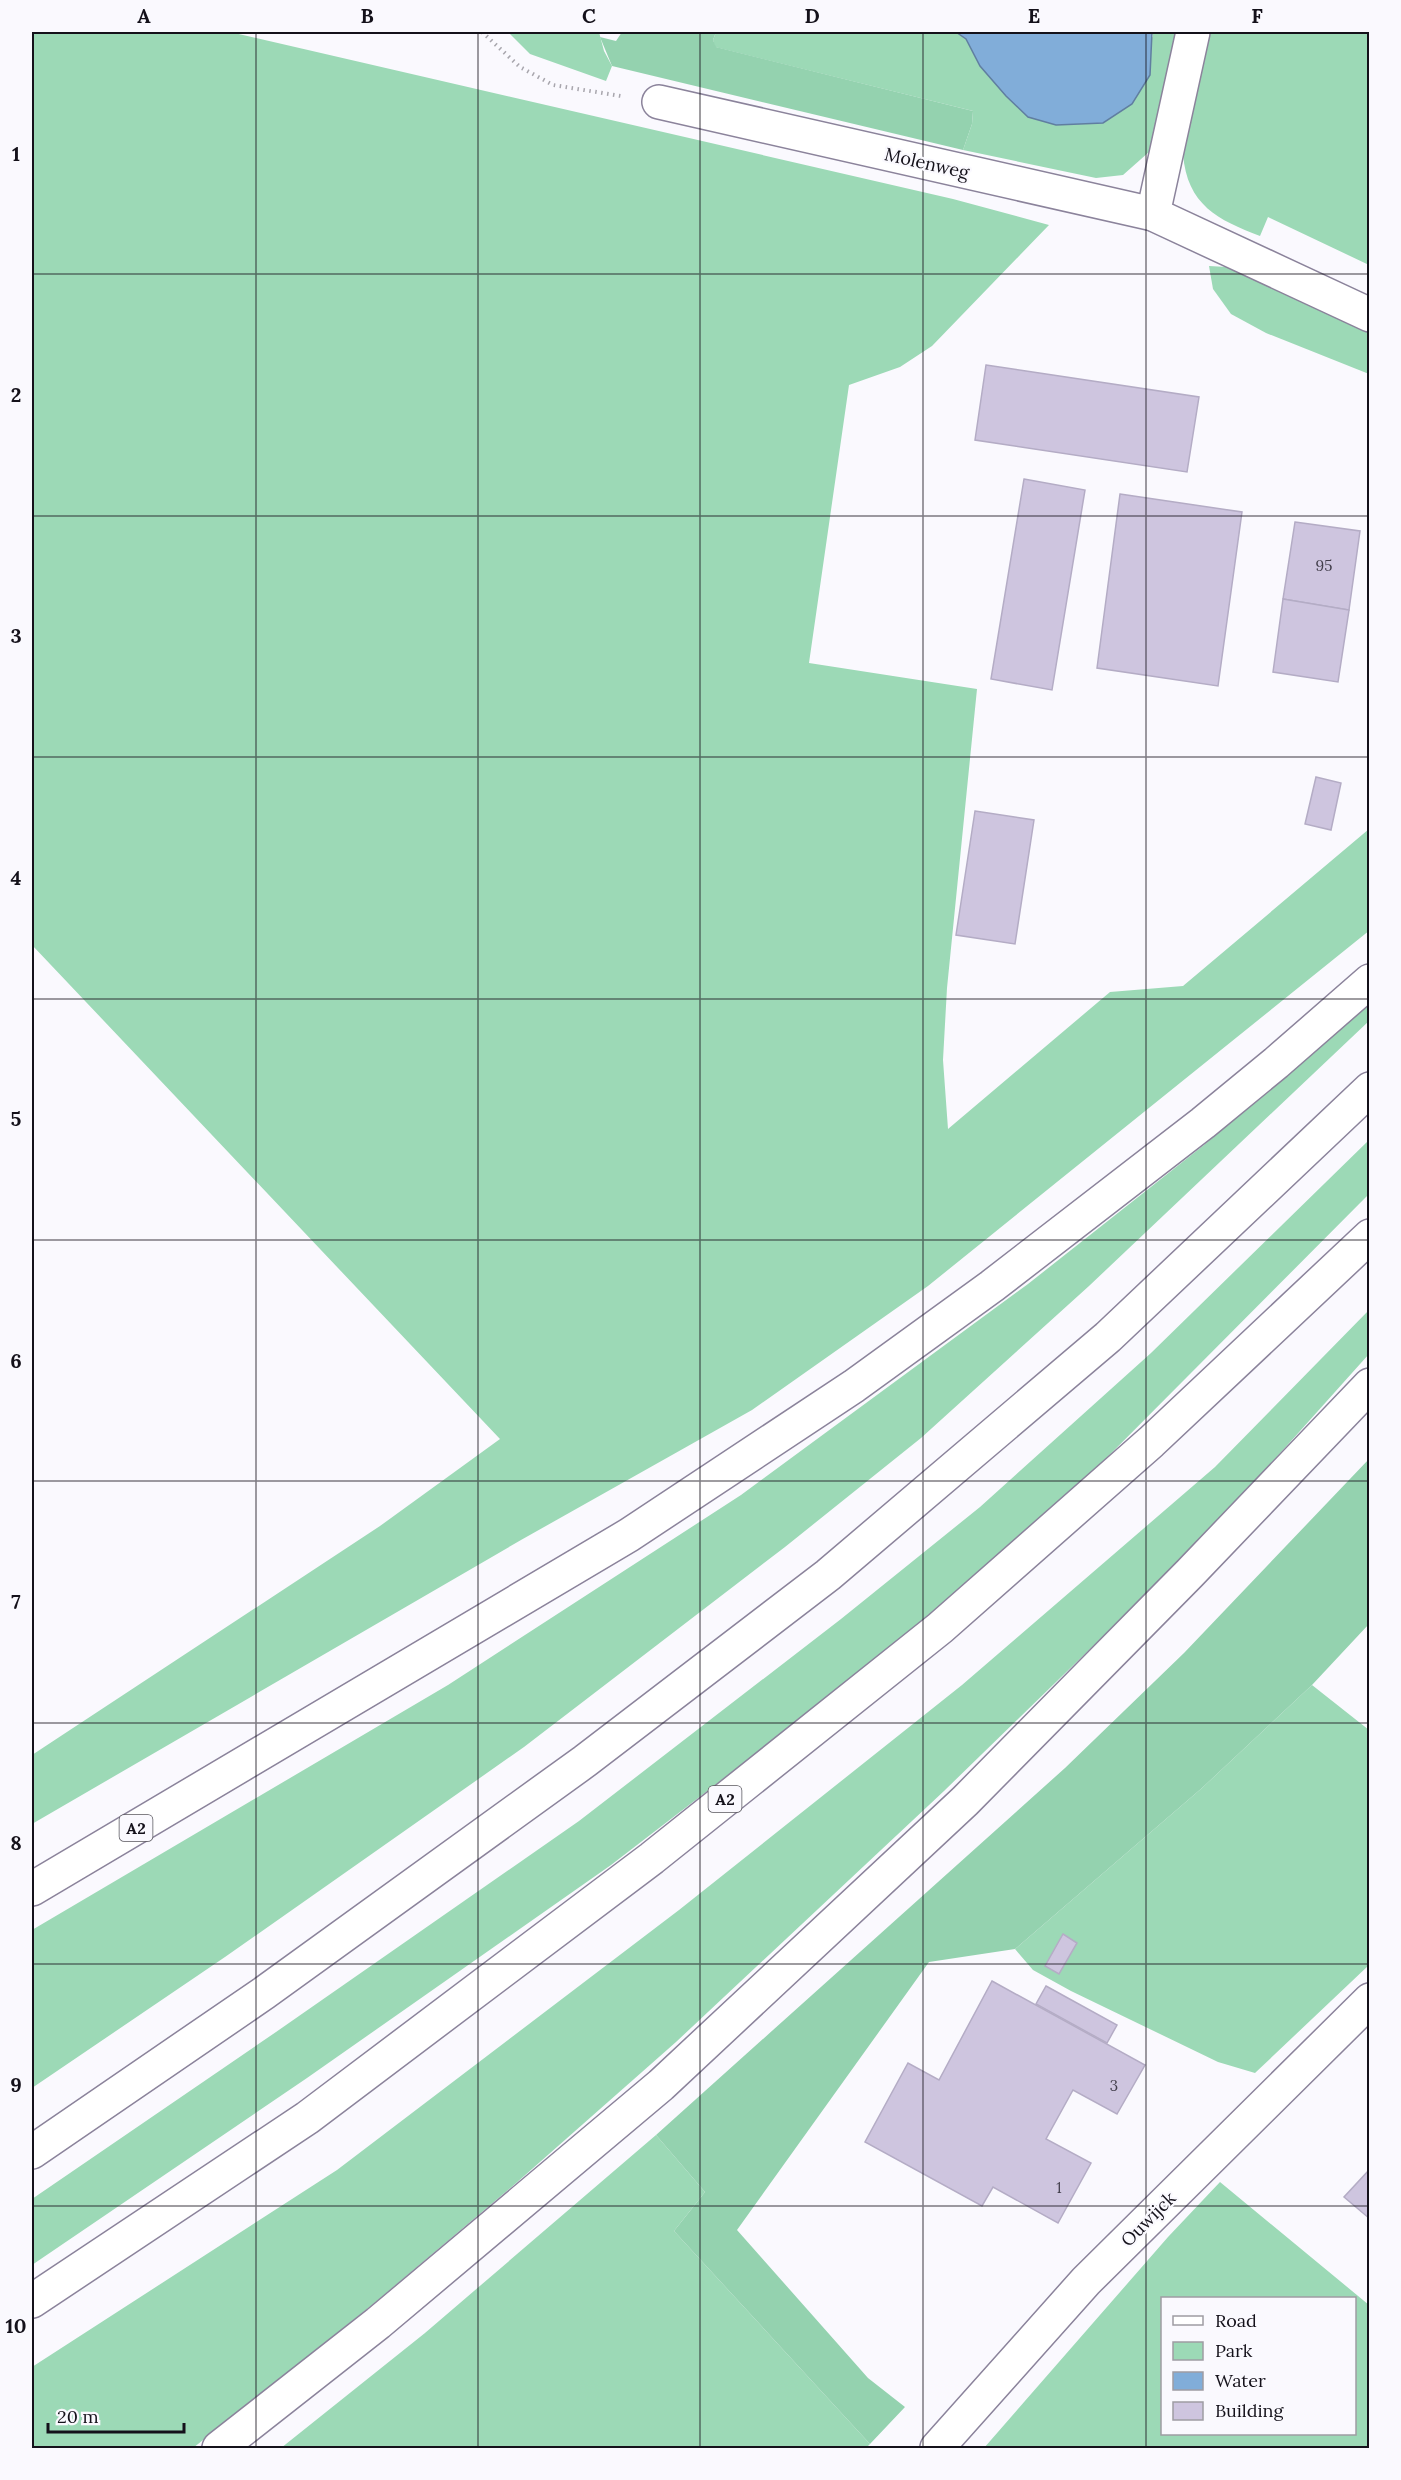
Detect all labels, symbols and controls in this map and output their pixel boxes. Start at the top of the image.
text: A [137,3,151,28]
text: B [360,3,374,28]
text: C [582,3,596,28]
text: D [804,3,820,28]
text: E [1028,3,1040,28]
text: F [1251,3,1263,28]
text: 1 [12,141,20,166]
street label: Molenweg [882,142,973,184]
text: 2 [11,382,21,407]
house number: 95 [1316,556,1332,575]
text: 3 [10,623,22,648]
text: 4 [11,865,22,890]
text: 5 [11,1106,22,1131]
text: 6 [10,1348,22,1373]
text: 7 [11,1589,21,1614]
road number: A2 [708,1786,742,1812]
road number: A2 [120,1815,152,1841]
text: 8 [10,1830,22,1855]
text: 9 [10,2072,22,2097]
house number: 3 [1110,2076,1118,2095]
house number: 1 [1056,2178,1062,2197]
street label: Ouwijck [1116,2186,1181,2251]
legend [1161,2297,1356,2435]
text: Road [1215,2309,1257,2332]
text: 10 [6,2313,26,2338]
text: Park [1215,2339,1253,2362]
text: Water [1215,2369,1266,2392]
scale bar [48,2396,184,2434]
text: Building [1215,2399,1285,2422]
text: 20 m [57,2405,99,2428]

